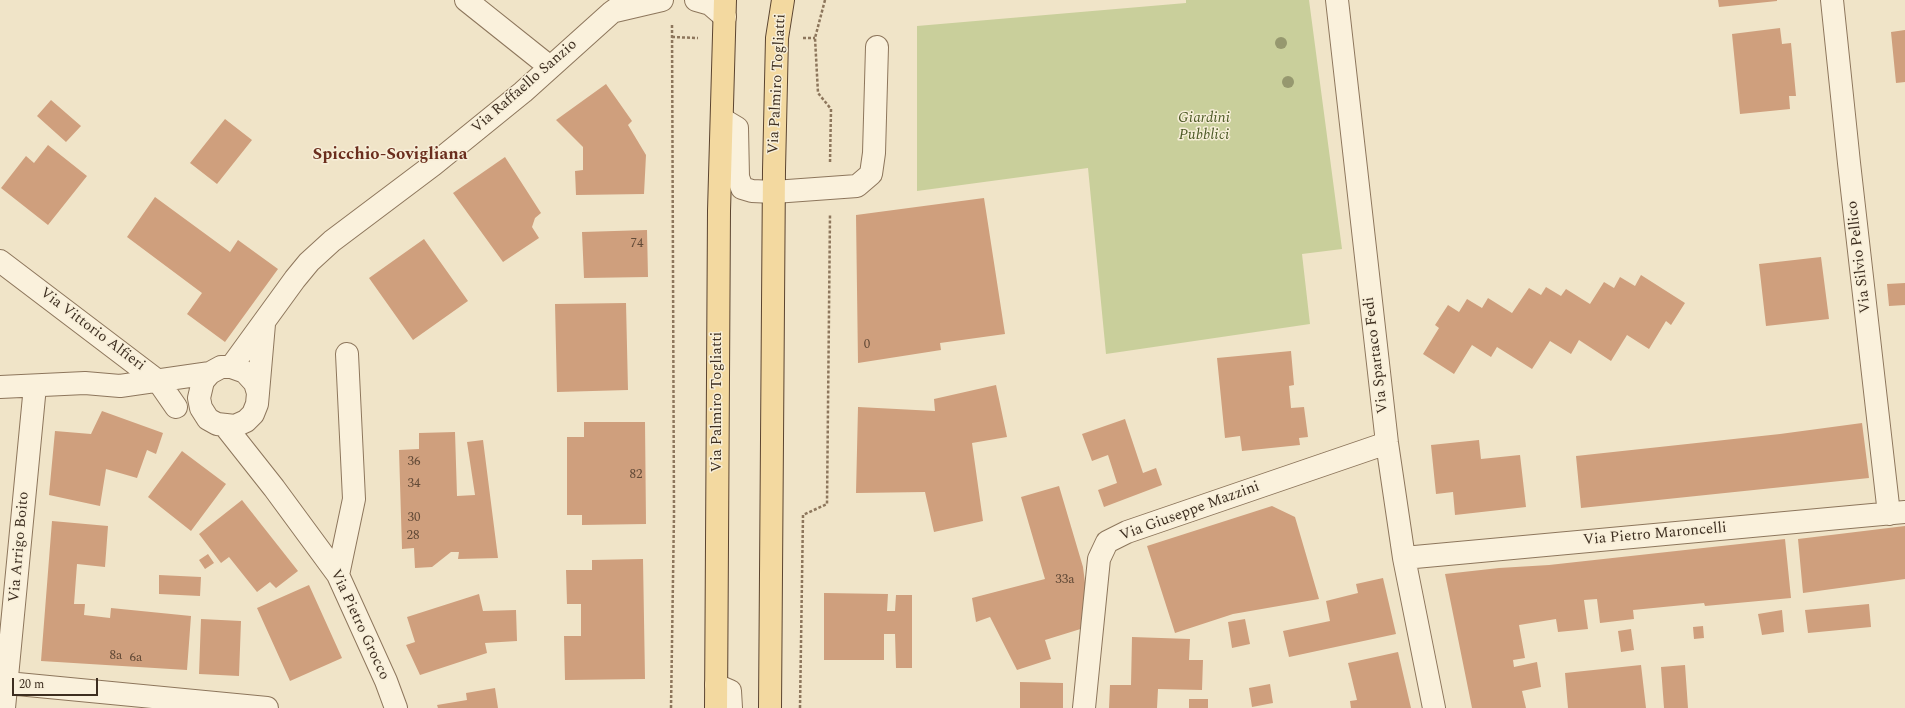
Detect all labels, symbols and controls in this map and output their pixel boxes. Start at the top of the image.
street label: Via Palmiro Togliatti [765,13,791,155]
street label: Via Raffaello Sanzio [469,36,581,138]
park label: Giardini Pubblici [1178,110,1230,145]
district label: Spicchio-Sovigliana [313,146,467,166]
street label: Via Silvio Pellico [1844,200,1876,314]
house number: 74 [631,236,643,252]
street label: Via Vittorio Alfieri [36,285,148,375]
street label: Via Spartaco Fedi [1361,296,1393,414]
street label: Via Palmiro Togliatti [709,332,727,472]
house number: 0 [864,337,870,353]
house number: 36 [408,454,420,470]
house number: 82 [630,467,642,483]
house number: 34 [408,476,420,492]
street label: Via Giuseppe Mazzini [1118,478,1262,546]
street label: Via Arrigo Boito [6,491,34,603]
house number: 30 [408,510,420,526]
street label: Via Pietro Maroncelli [1582,520,1728,550]
house number: 28 [407,528,419,544]
street label: Via Pietro Grocco [326,567,392,683]
house number: 33a [1055,572,1075,588]
house number: 8a [110,648,122,664]
house number: 6a [130,650,142,666]
scale bar [14,670,100,696]
text: 20 m [19,675,44,694]

